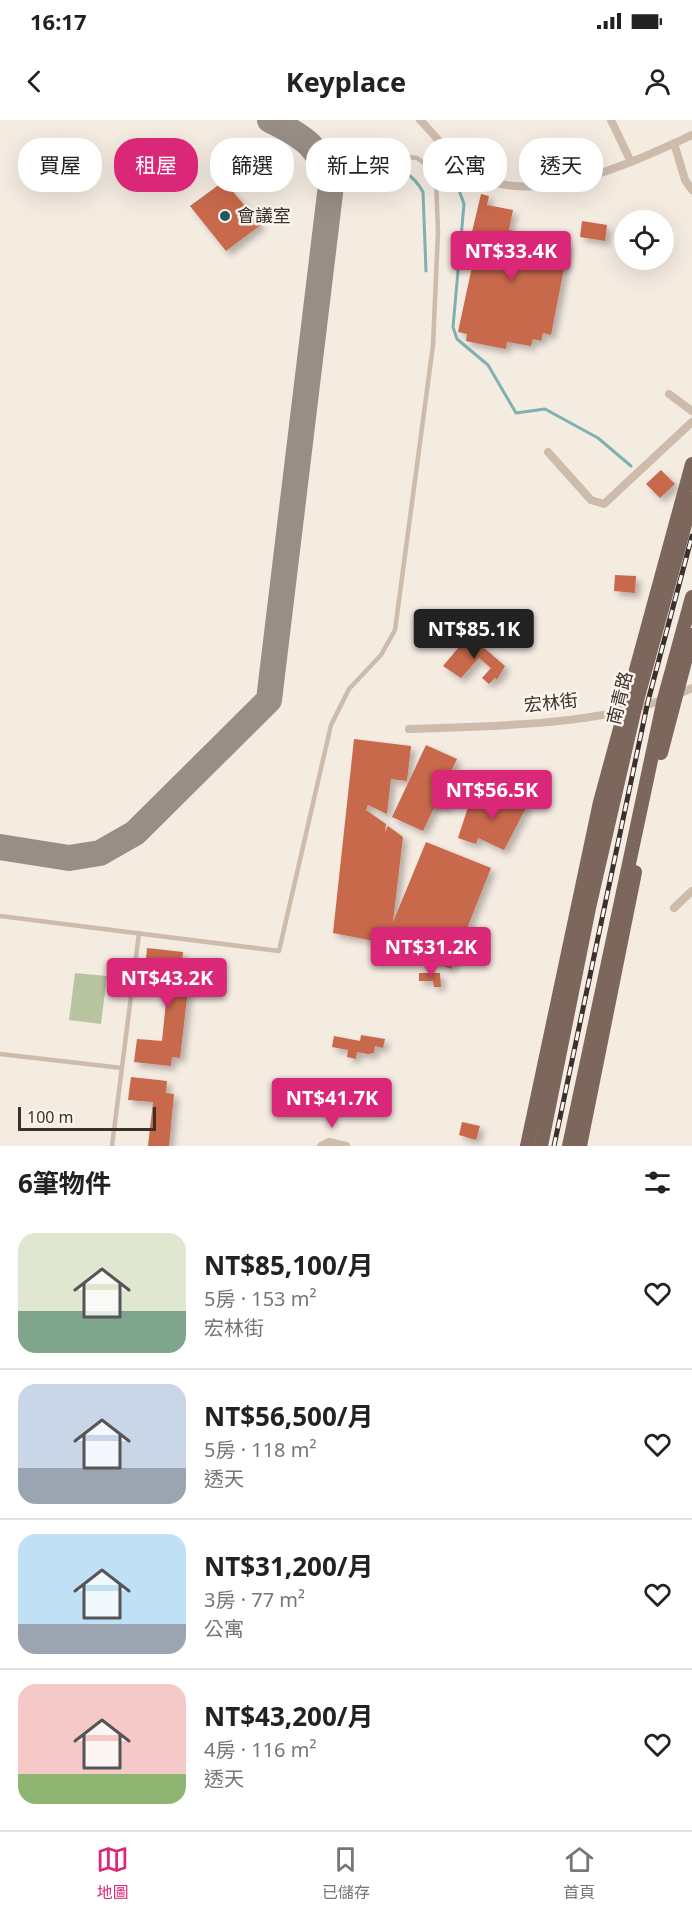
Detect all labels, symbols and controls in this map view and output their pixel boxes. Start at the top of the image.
text: 16:17 [30,6,87,36]
text: Keyplace [286,63,406,100]
icon: back [18,65,51,98]
icon: person [641,65,674,98]
chip: 買屋 [18,138,102,192]
chip: 租屋 [114,138,198,192]
chip: 篩選 [210,138,294,192]
chip: 新上架 [306,138,411,192]
chip: 公寓 [423,138,507,192]
chip: 透天 [519,138,603,192]
place label: 會議室 [237,203,291,227]
marker: 會議室 [218,209,232,223]
map controls [614,210,674,270]
button: locate [614,210,674,270]
pin: NT$33.4K [449,231,573,282]
text: NT$33.4K [465,237,557,264]
pin: NT$85.1K [412,609,536,660]
text: NT$85.1K [428,615,520,642]
street label: 南青路 [601,669,637,727]
street label: 宏林街 [523,687,579,717]
pin: NT$56.5K [430,770,554,821]
text: NT$56.5K [446,776,538,803]
pin: NT$31.2K [369,927,493,978]
text: NT$31.2K [385,933,477,960]
pin: NT$43.2K [105,958,229,1009]
text: NT$43.2K [121,964,213,991]
pin: NT$41.7K [270,1078,394,1129]
text: NT$41.7K [286,1084,378,1111]
scale bar [18,1104,156,1132]
text: 100 m [27,1106,74,1128]
text: 6筆物件 [18,1165,111,1201]
icon: filters [641,1166,674,1199]
text: NT$85,100/月 [204,1247,374,1283]
icon: home [66,1257,138,1329]
icon: heart [641,1277,674,1310]
text: 5房 · 153 m² [204,1285,316,1312]
text: 宏林街 [204,1314,264,1341]
text: NT$56,500/月 [204,1398,374,1434]
icon: home [66,1408,138,1480]
icon: heart [641,1428,674,1461]
text: 5房 · 118 m² [204,1436,316,1463]
text: 透天 [204,1465,244,1492]
text: NT$31,200/月 [204,1548,374,1584]
icon: home [66,1558,138,1630]
icon: heart [641,1578,674,1611]
text: 3房 · 77 m² [204,1586,305,1613]
text: 公寓 [204,1615,244,1642]
text: NT$43,200/月 [204,1698,374,1734]
icon: home [66,1708,138,1780]
icon: heart [641,1728,674,1761]
text: 4房 · 116 m² [204,1736,316,1763]
text: 透天 [204,1765,244,1792]
tab: 地圖 [96,1843,129,1903]
tab: 已儲存 [322,1843,370,1903]
tab: 首頁 [563,1843,596,1903]

